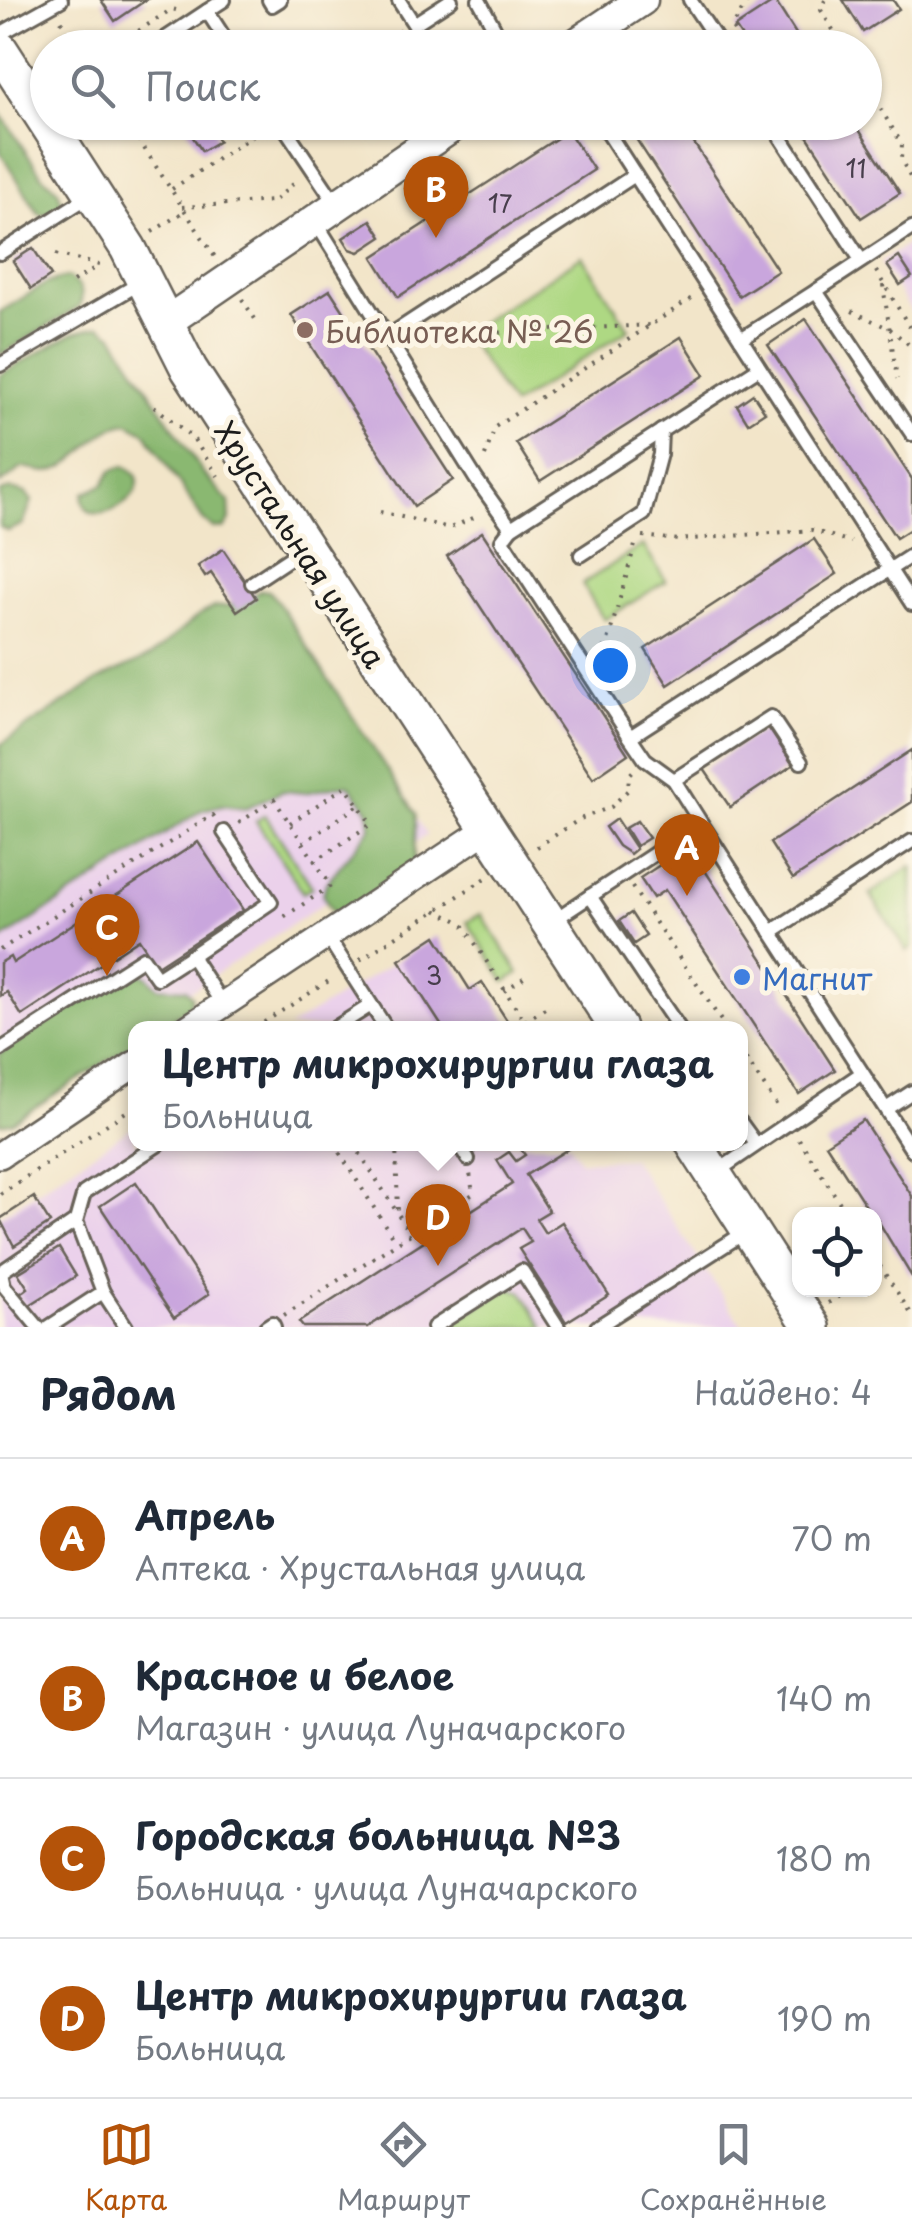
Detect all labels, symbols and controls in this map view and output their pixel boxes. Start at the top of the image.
search box [30,30,882,140]
text: Поиск [145,57,260,114]
icon: search [65,58,120,113]
house number: 11 [846,149,866,187]
pin: B [404,156,468,238]
house number: 17 [488,184,512,222]
place label: Библиотека № 26 [325,308,594,353]
marker: Библиотека № 26 [294,319,316,341]
street label: Хрустальная улица [204,412,398,676]
your location [585,640,636,691]
pin: A [654,814,720,896]
pin: C [74,894,140,976]
place label: Магнит [762,955,873,1000]
house number: 3 [426,956,442,994]
marker: Магнит [731,966,753,988]
popup [128,1021,748,1151]
text: Центр микрохирургии глаза [162,1034,714,1091]
text: Больница [162,1091,312,1139]
pin: D [406,1184,470,1266]
map controls [792,1207,882,1297]
button: locate [792,1207,882,1297]
text: Рядом [40,1361,177,1424]
text: Найдено: 4 [694,1368,872,1416]
text: Апрель [135,1486,275,1543]
text: A [60,1514,85,1562]
text: 70 m [792,1514,872,1562]
text: Аптека · Хрустальная улица [135,1543,585,1591]
text: Красное и белое [135,1646,454,1703]
text: B [62,1674,83,1722]
text: 140 m [776,1674,872,1722]
text: Магазин · улица Луначарского [135,1703,626,1751]
text: Городская больница №3 [135,1806,621,1863]
text: C [60,1834,85,1882]
text: 180 m [776,1834,872,1882]
text: Больница · улица Луначарского [135,1863,638,1911]
text: Центр микрохирургии глаза [135,1966,687,2023]
text: D [60,1994,85,2042]
text: 190 m [777,1994,872,2042]
text: Больница [135,2023,285,2071]
tab: Карта [85,2117,167,2220]
tab: Маршрут [337,2117,470,2220]
tab: Сохранённые [640,2117,827,2220]

